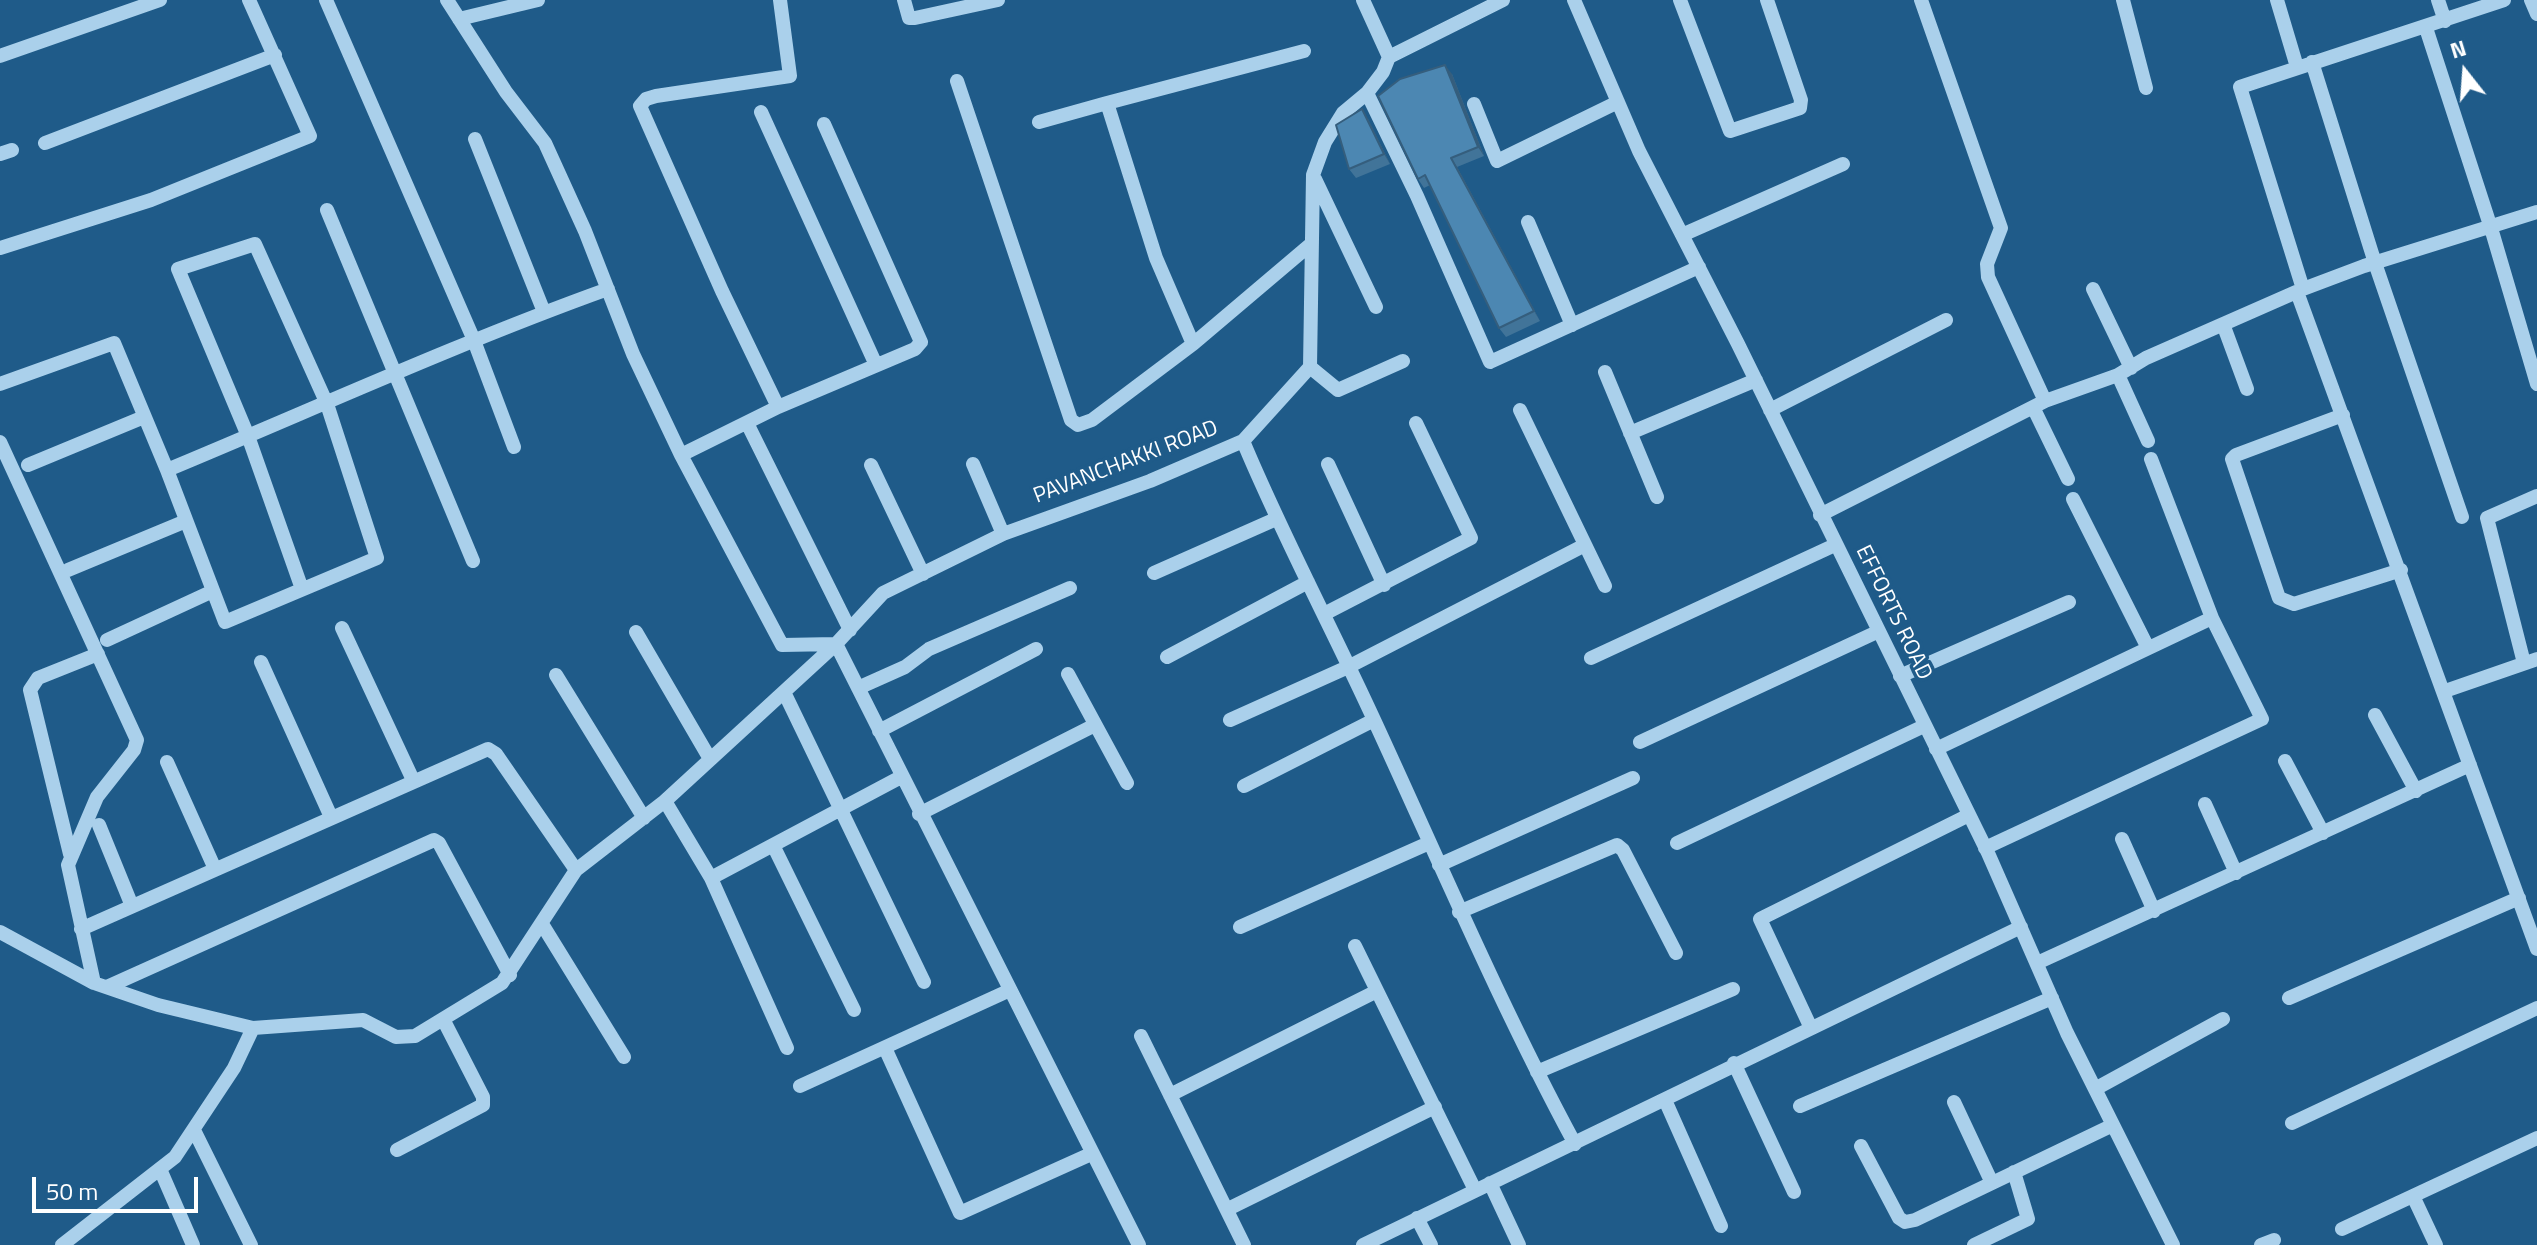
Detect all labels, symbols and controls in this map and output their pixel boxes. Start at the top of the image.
text: N [2446,31,2470,68]
north arrow [2425,32,2505,112]
street label: PAVANCHAKKI ROAD [1030,416,1222,510]
street label: EFFORTS ROAD [1849,541,1937,685]
scale bar [36,1161,202,1211]
text: 50 m [46,1173,98,1209]

